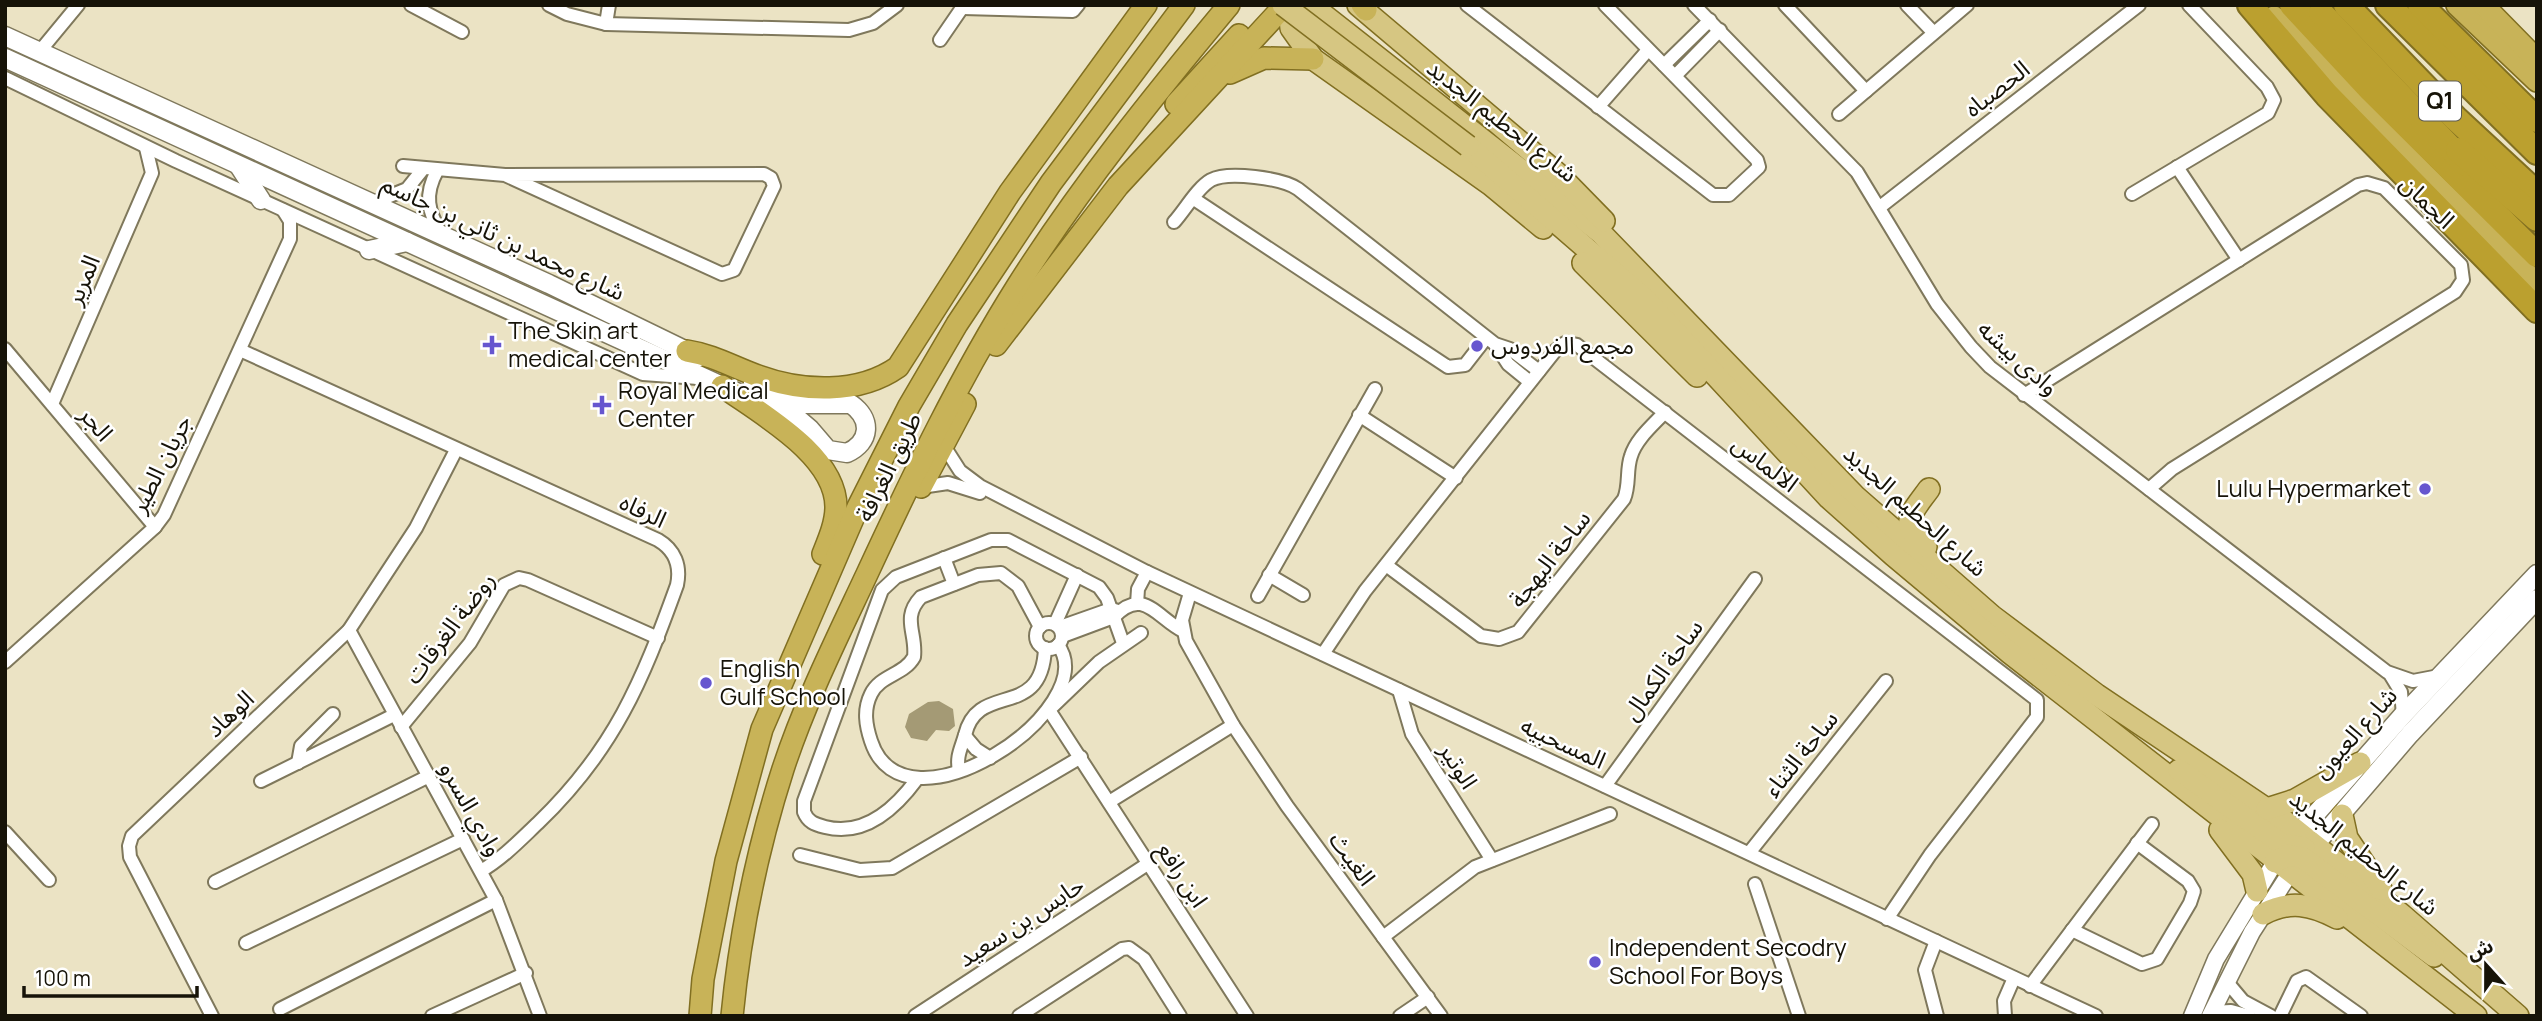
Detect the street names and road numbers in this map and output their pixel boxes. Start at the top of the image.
street label: شارع الحطيم الجديد [1419,50,1585,191]
street label: الحصباه [1956,52,2036,124]
road number: Q1 [2419,82,2461,120]
street label: شارع محمد بن ثاني بن جاسم [375,166,631,311]
street label: الجمان [2393,167,2463,235]
street label: المرير [56,249,107,310]
street label: وادى بيشه [1971,312,2067,402]
street label: الجر [72,398,122,448]
street label: طريق الغرافة [847,406,928,527]
street label: جريان الطير [120,409,198,519]
street label: الالماس [1726,426,1806,499]
street label: شارع الحطيم الجديد [1836,436,1995,585]
street label: الرفاه [615,484,673,535]
street label: ساحة البهجة [1500,502,1597,614]
street label: روضة الغرقات [396,564,502,690]
street label: ساحة الكمال [1614,612,1710,727]
street label: شارع العيون [2304,679,2405,786]
street label: الوهاد [197,682,261,744]
street label: ساحة الثناء [1755,703,1845,803]
street label: المسحبيه [1516,708,1612,776]
street label: الوتير [1432,735,1486,795]
street label: وادي السرو [430,755,512,863]
street label: شارع الحطيم الجديد [2282,781,2446,924]
street label: الغيث [1322,824,1384,892]
street label: ابن رافع [1148,835,1217,914]
street label: حابس بن سعيد [951,868,1090,974]

